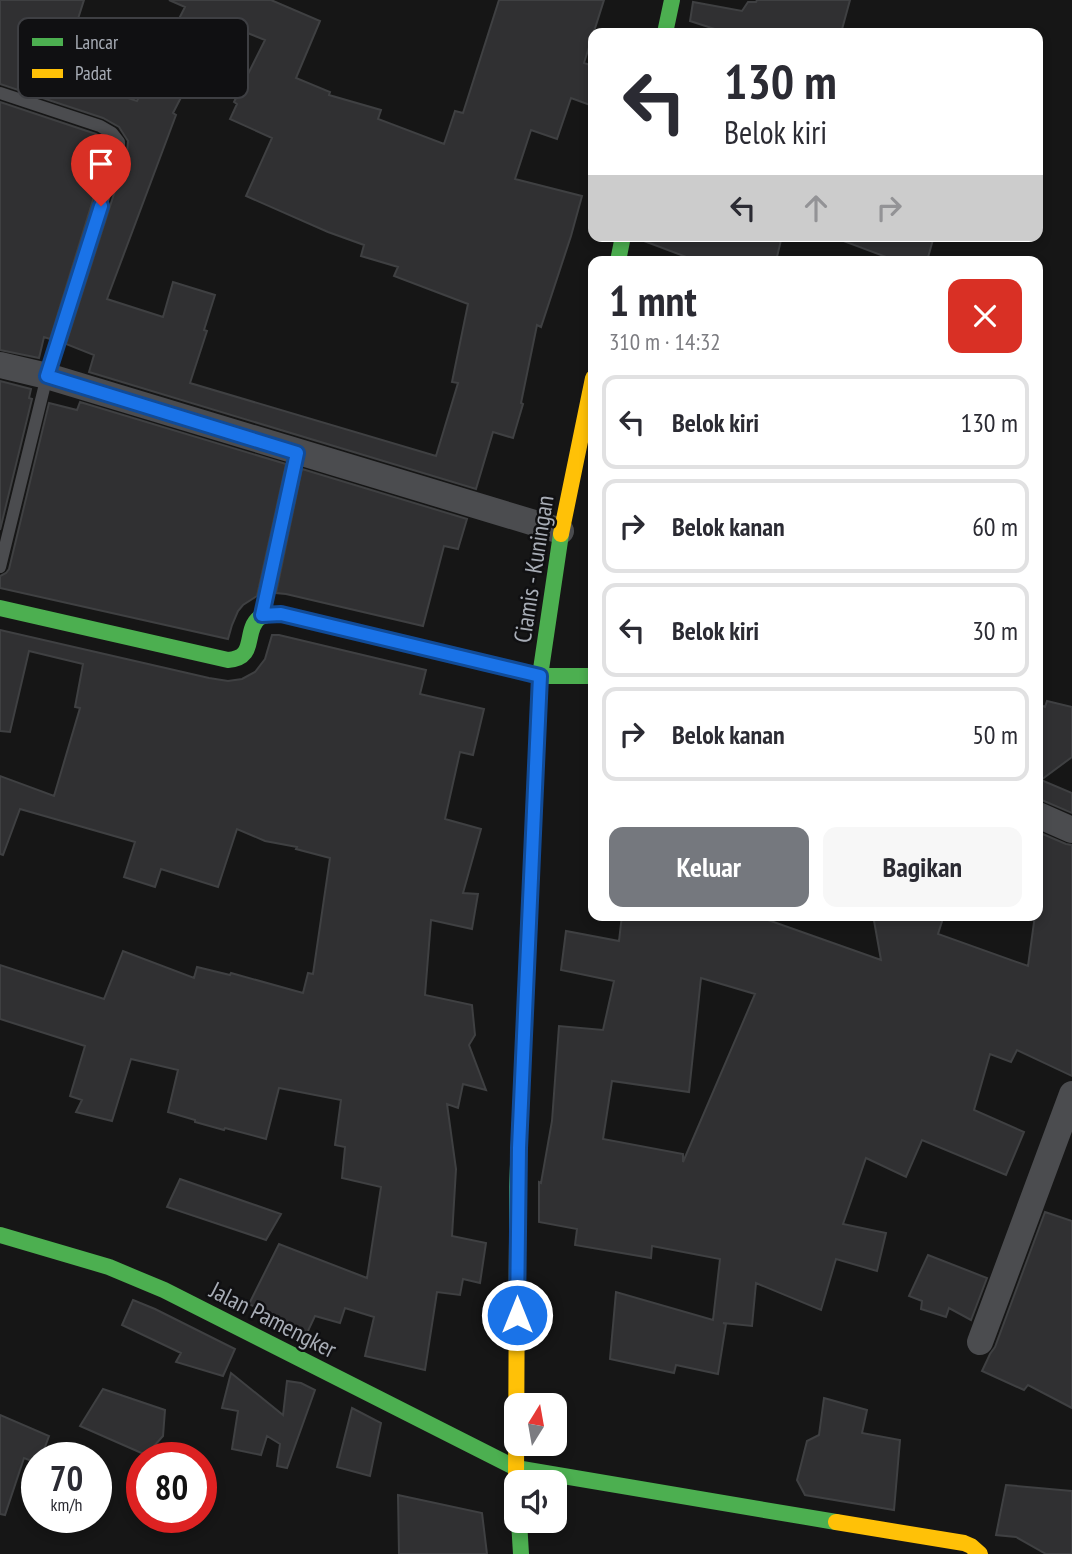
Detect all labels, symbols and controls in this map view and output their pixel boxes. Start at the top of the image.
legend [18,18,248,98]
text: Lancar [75,30,119,54]
text: 130 m [724,49,837,113]
icon: left [609,56,700,147]
text: Padat [75,61,112,85]
text: Belok kiri [724,111,827,153]
pin [71,134,131,206]
icon: arrive [82,145,120,183]
icon: left [724,189,762,227]
icon: ahead [797,189,835,227]
icon: right [870,189,908,227]
text: 1 mnt [609,273,697,328]
button: close [948,279,1022,353]
text: 310 m · 14:32 [609,327,721,356]
icon: left [613,403,651,441]
text: Belok kiri [672,406,759,439]
text: 130 m [960,406,1018,439]
street label: Ciamis - Kuningan [507,493,560,645]
icon: right [613,507,651,545]
text: Belok kanan [672,510,785,543]
text: 60 m [972,510,1018,543]
icon: left [613,611,651,649]
text: Belok kiri [672,614,759,647]
text: 30 m [972,614,1018,647]
icon: right [613,715,651,753]
text: Belok kanan [672,718,785,751]
text: 50 m [972,718,1018,751]
button: Keluar [609,827,809,907]
button: Bagikan [823,827,1022,907]
street label: Jalan Pamengker [204,1274,342,1365]
position arrow [480,1278,554,1352]
north arrow [504,1393,567,1456]
map controls [504,1393,567,1533]
speed limit sign: 80 [126,1442,217,1533]
text: 70 [50,1455,83,1501]
button: sound [504,1470,567,1533]
text: km/h [51,1493,82,1516]

